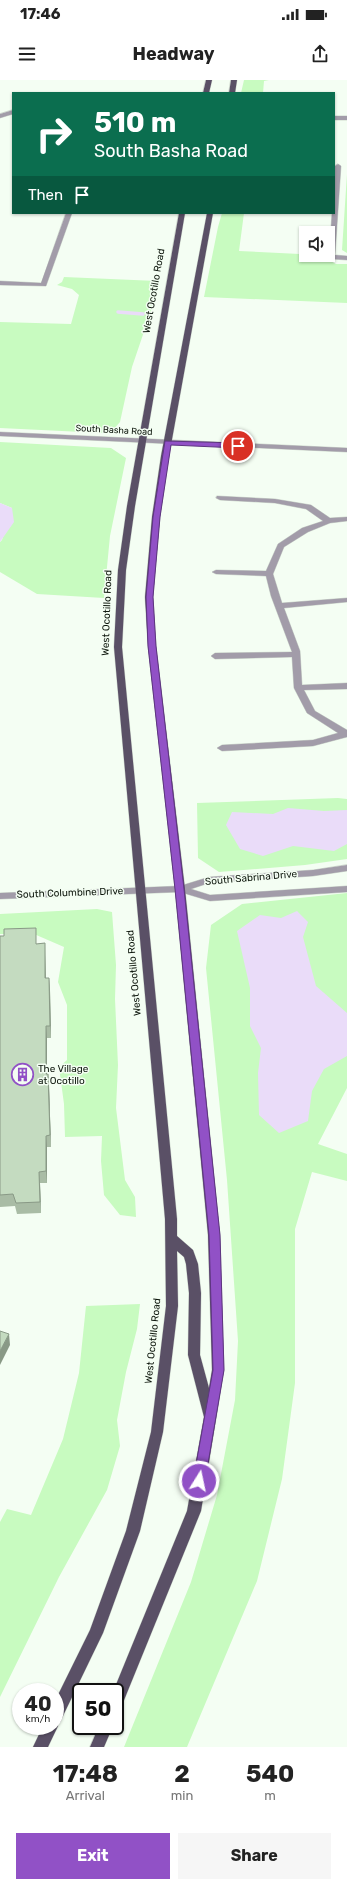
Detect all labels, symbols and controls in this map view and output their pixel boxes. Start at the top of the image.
text: 17:46 [20,5,60,23]
icon: menu [16,43,38,65]
text: Headway [133,43,214,65]
icon: share [309,43,331,65]
text: 510 m [94,106,176,139]
icon: right [28,108,80,160]
text: South Basha Road [94,140,248,162]
icon: arrive [71,184,93,206]
text: Then [28,186,63,204]
map controls [299,226,335,262]
button: sound [299,226,335,262]
street label: West Ocotillo Road [141,248,167,334]
street label: South Basha Road [75,423,153,437]
pin [221,429,255,463]
icon: arrive [227,435,249,457]
street label: West Ocotillo Road [100,570,114,656]
street label: South Sabrina Drive [204,868,298,888]
street label: South Columbine Drive [16,885,124,901]
street label: West Ocotillo Road [124,930,144,1016]
building icon: The Village at Ocotillo [9,1062,35,1088]
place label: The Village at Ocotillo [38,1063,89,1087]
street label: West Ocotillo Road [143,1298,163,1384]
position arrow [178,1460,220,1502]
speed limit sign: 50 [72,1683,124,1735]
text: 40 [24,1692,52,1716]
text: km/h [26,1713,50,1725]
text: 17:48 [53,1760,118,1788]
text: 2 [174,1760,190,1788]
text: 540 [246,1760,294,1788]
text: Arrival [66,1788,105,1803]
text: min [171,1788,193,1803]
text: m [264,1788,276,1803]
button: Exit [16,1833,170,1879]
button: Share [178,1833,331,1879]

